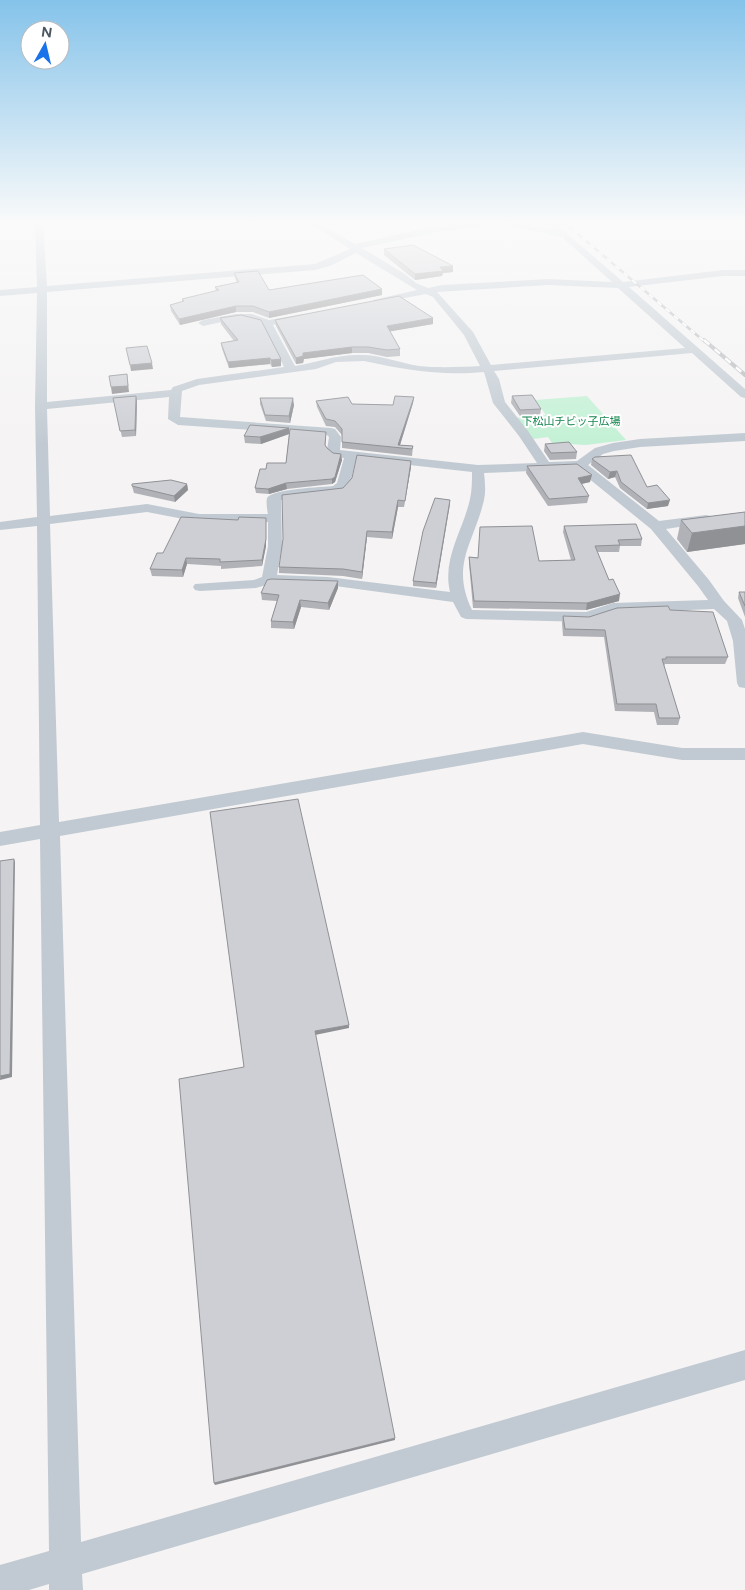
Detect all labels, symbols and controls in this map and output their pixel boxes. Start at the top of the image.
north arrow [20,20,70,70]
text: N [40,23,53,42]
park label: 下松山チビッ子広場 [522,415,621,428]

